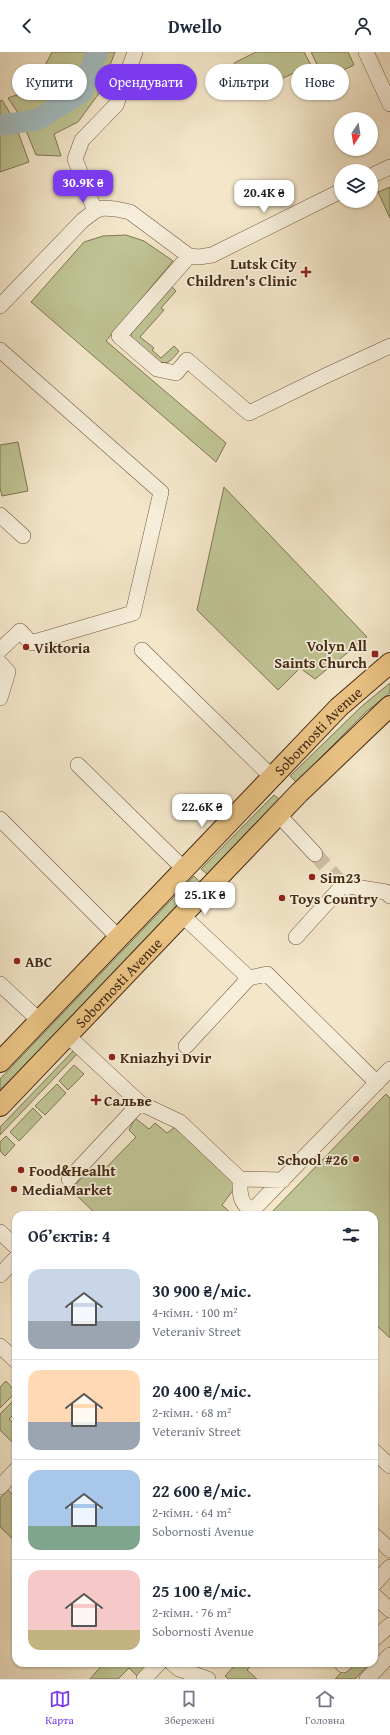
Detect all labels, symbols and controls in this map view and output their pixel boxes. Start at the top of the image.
text: Dwello [168,13,222,40]
icon: back [16,15,38,37]
icon: person [352,15,374,37]
chip: Купити [12,64,87,100]
chip: Орендувати [95,64,197,100]
chip: Фільтри [205,64,283,100]
chip: Нове [291,64,349,100]
north arrow [334,112,378,156]
map controls [334,112,378,208]
button: layers [334,164,378,208]
pin: 30.9K ₴ [46,170,120,204]
text: 30.9K ₴ [62,173,104,192]
pin: 20.4K ₴ [227,180,301,214]
text: 20.4K ₴ [243,183,285,202]
place label: Lutsk City Children's Clinic [187,253,297,291]
marker: Lutsk City Children's Clinic [300,266,312,278]
place label: Volyn All Saints Church [274,635,367,673]
place label: Viktoria [34,637,90,658]
marker: Viktoria [21,642,31,652]
marker: Volyn All Saints Church [370,649,380,659]
street label: Sobornosti Avenue [269,681,366,780]
pin: 22.6K ₴ [165,794,239,828]
text: 22.6K ₴ [181,797,223,816]
place label: Sim23 [320,867,361,888]
marker: Sim23 [307,872,317,882]
pin: 25.1K ₴ [168,882,242,916]
text: 25.1K ₴ [184,885,226,904]
place label: Toys Country [290,888,378,909]
marker: Toys Country [277,893,287,903]
street label: Sobornosti Avenue [70,933,166,1032]
place label: АВС [25,951,52,972]
marker: АВС [12,956,22,966]
place label: Kniazhyi Dvir [120,1047,211,1068]
marker: Kniazhyi Dvir [107,1052,117,1062]
place label: Сальве [104,1090,152,1111]
marker: Сальве [91,1095,101,1105]
place label: School #26 [277,1149,348,1170]
marker: School #26 [351,1154,361,1164]
place label: Food&Healht [29,1160,116,1181]
marker: Food&Healht [16,1165,26,1175]
place label: MediaMarket [22,1179,112,1200]
marker: MediaMarket [9,1184,19,1194]
text: Об’єктів: 4 [28,1223,111,1248]
icon: filters [340,1224,362,1246]
text: 30 900 ₴/міс. [152,1278,251,1303]
icon: home [60,1285,108,1333]
text: 4-кімн. · 100 m² [152,1303,238,1322]
text: Veteraniv Street [152,1322,241,1341]
text: 20 400 ₴/міс. [152,1378,251,1403]
icon: home [60,1386,108,1434]
text: 2-кімн. · 68 m² [152,1403,231,1422]
text: Veteraniv Street [152,1422,241,1441]
text: 22 600 ₴/міс. [152,1478,251,1503]
icon: home [60,1486,108,1534]
text: 2-кімн. · 64 m² [152,1503,231,1522]
text: Sobornosti Avenue [152,1522,254,1541]
text: 25 100 ₴/міс. [152,1578,251,1603]
icon: home [60,1586,108,1634]
text: 2-кімн. · 76 m² [152,1603,231,1622]
text: Sobornosti Avenue [152,1622,254,1641]
tab: Карта [45,1688,74,1728]
tab: Збережені [164,1688,215,1728]
tab: Головна [305,1688,345,1728]

